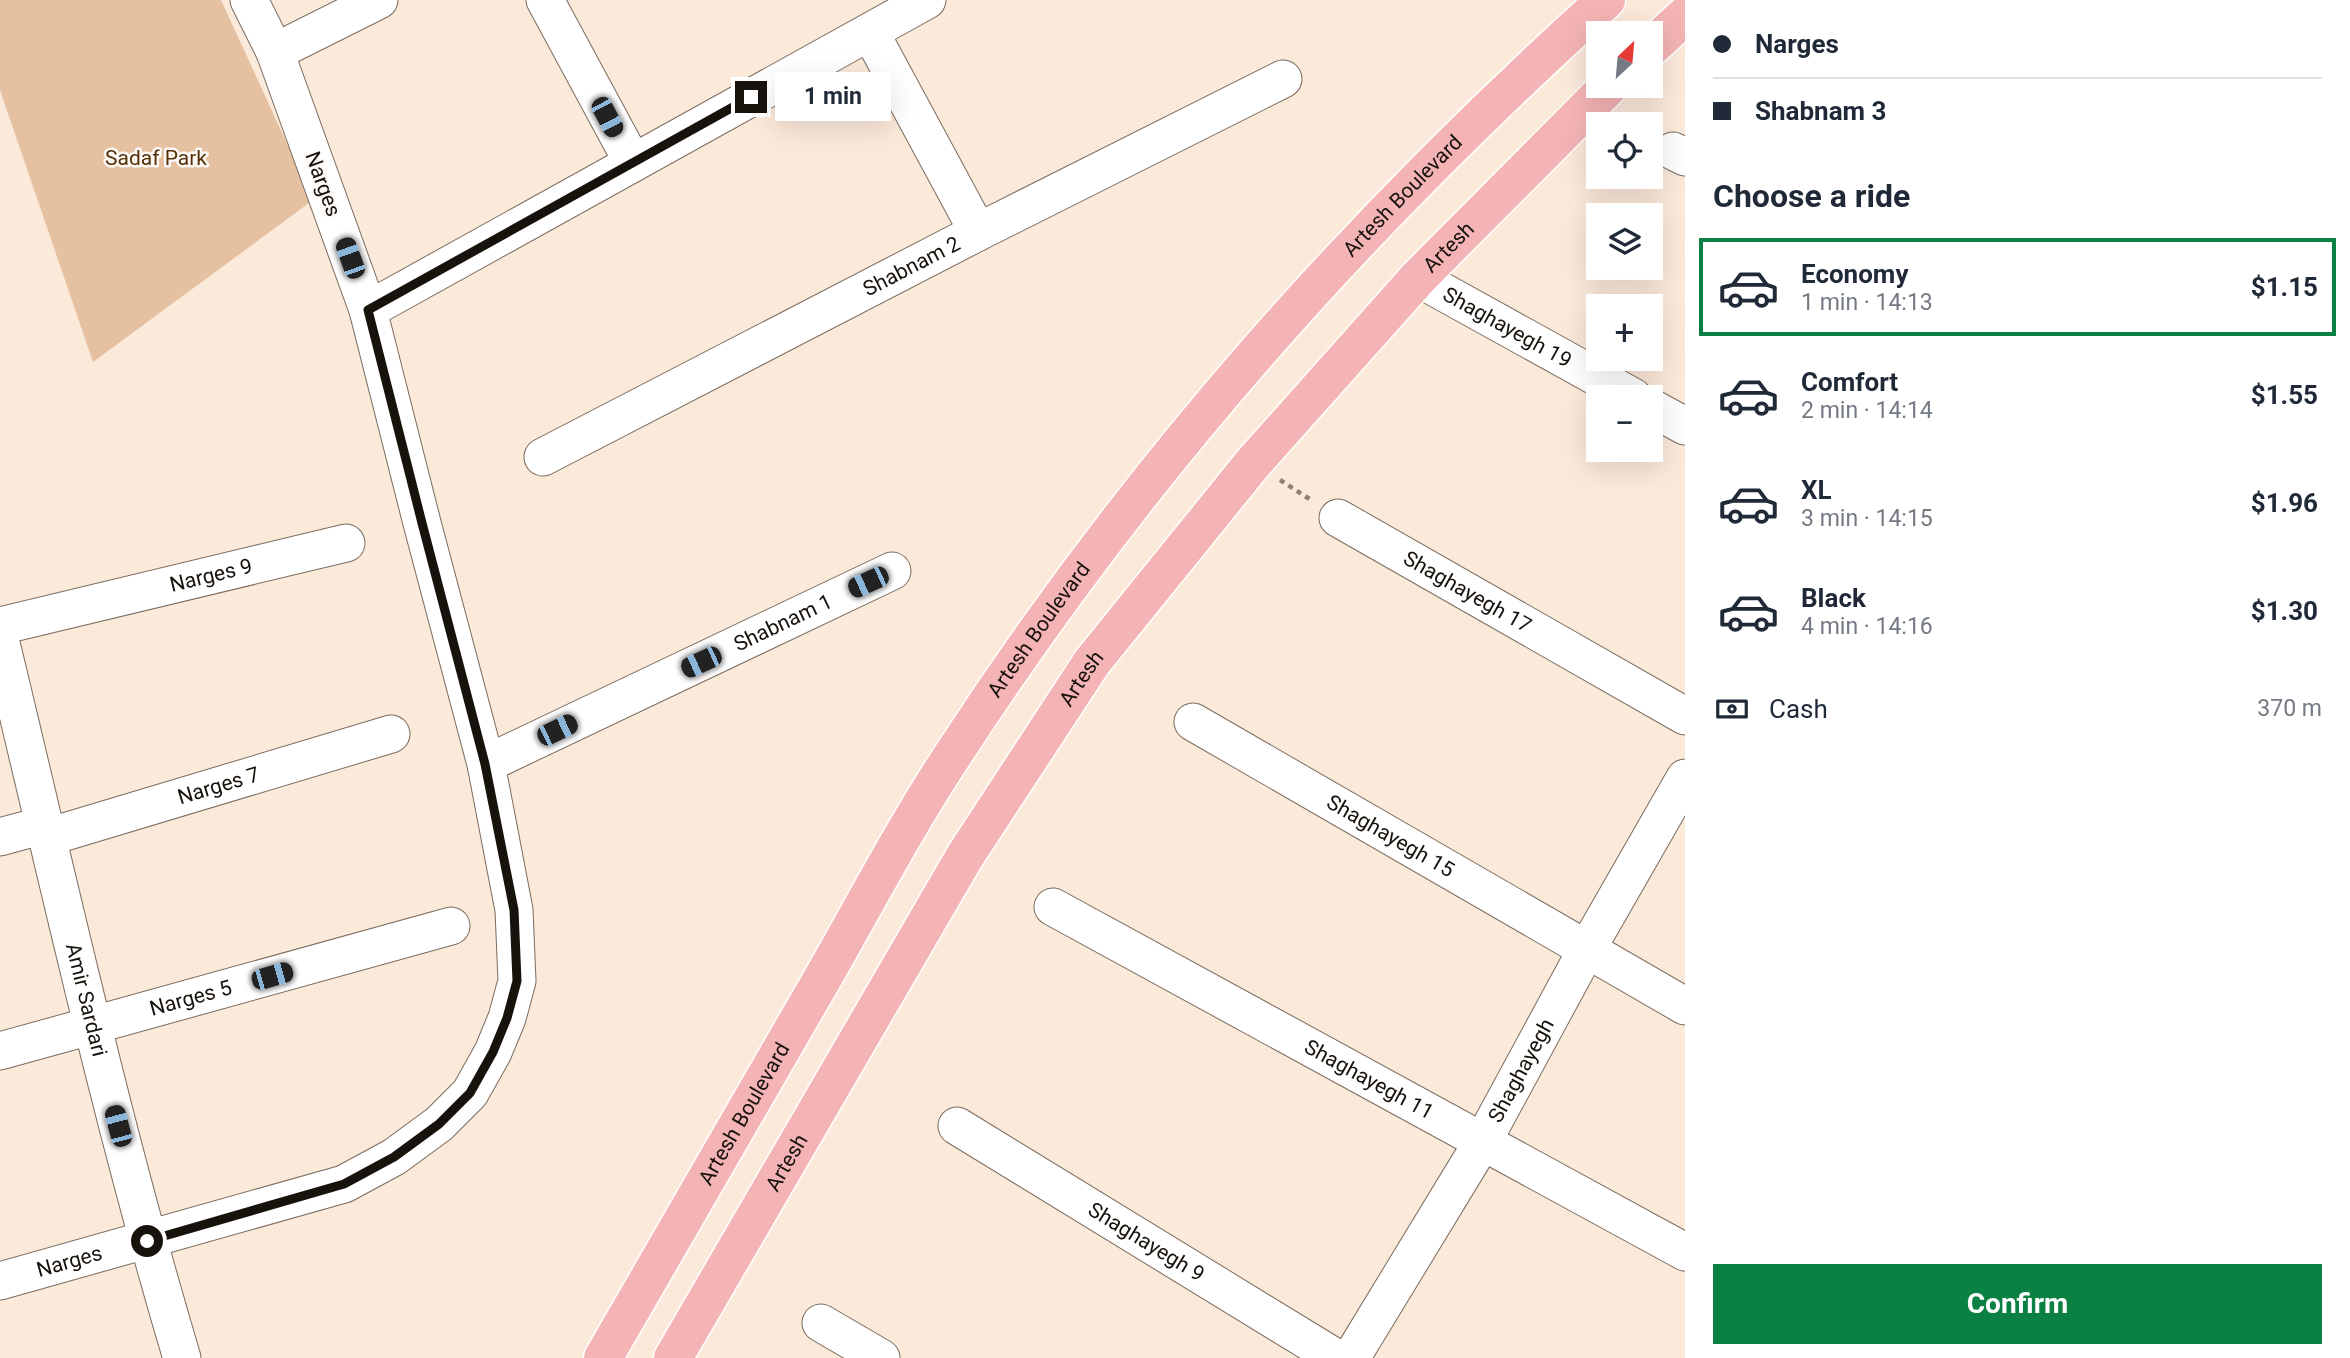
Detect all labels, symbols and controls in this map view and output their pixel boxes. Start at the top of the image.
north arrow [1586,21,1662,98]
map controls [1586,21,1663,462]
text: Narges [1755,29,1839,59]
callout: 1 min [776,72,891,122]
route end [735,81,767,113]
text: 1 min [804,83,862,110]
car [588,94,627,140]
text: Shabnam 3 [1755,96,1887,126]
button: locate [1586,112,1663,189]
street label: Artesh Boulevard [1338,130,1468,262]
park label: Sadaf Park [105,146,207,170]
street label: Narges [300,148,346,220]
text: Choose a ride [1713,177,1910,215]
button: layers [1586,203,1663,280]
street label: Artesh [1418,215,1480,277]
street label: Shabnam 2 [859,231,964,301]
car [333,235,368,281]
icon: car [1717,256,1780,319]
text: Economy [1801,259,1908,289]
text: $1.15 [2251,272,2318,302]
street label: Shaghayegh 19 [1439,282,1576,373]
text: 1 min · 14:13 [1801,289,1933,316]
button: + [1586,294,1663,371]
icon: car [1717,364,1780,427]
text: Comfort [1801,367,1898,397]
text: $1.55 [2251,380,2318,410]
button: − [1586,385,1663,462]
text: 2 min · 14:14 [1801,397,1933,424]
icon: car [1717,472,1780,535]
text: XL [1801,475,1832,505]
text: $1.96 [2251,488,2318,518]
text: 3 min · 14:15 [1801,505,1933,532]
street label: Shaghayegh 17 [1399,546,1536,638]
street label: Narges 9 [167,554,255,597]
street label: Artesh Boulevard [984,557,1096,703]
car [845,564,892,600]
icon: car [1717,580,1780,643]
text: Black [1801,583,1866,613]
street label: Shabnam 1 [730,589,836,656]
text: $1.30 [2251,596,2318,626]
text: 4 min · 14:16 [1801,613,1933,640]
car [678,644,725,680]
street label: Artesh [1055,646,1111,712]
icon: cash [1713,690,1751,728]
text: Cash [1769,694,1828,724]
text: 370 m [2257,695,2322,722]
car [534,711,581,749]
street label: Narges 7 [175,762,262,809]
street label: Shaghayegh 15 [1322,790,1459,882]
street label: Amir Sardari [61,941,112,1059]
car [249,960,296,992]
street label: Narges 5 [147,975,235,1021]
street label: Shaghayegh [1483,1015,1559,1127]
street label: Shaghayegh 11 [1300,1035,1438,1124]
street label: Artesh Boulevard [693,1038,795,1190]
car [103,1103,134,1149]
street label: Artesh [761,1129,813,1195]
street label: Shaghayegh 9 [1084,1197,1209,1286]
route start [131,1225,163,1257]
street label: Narges [34,1241,105,1282]
button: Confirm [1713,1264,2322,1344]

